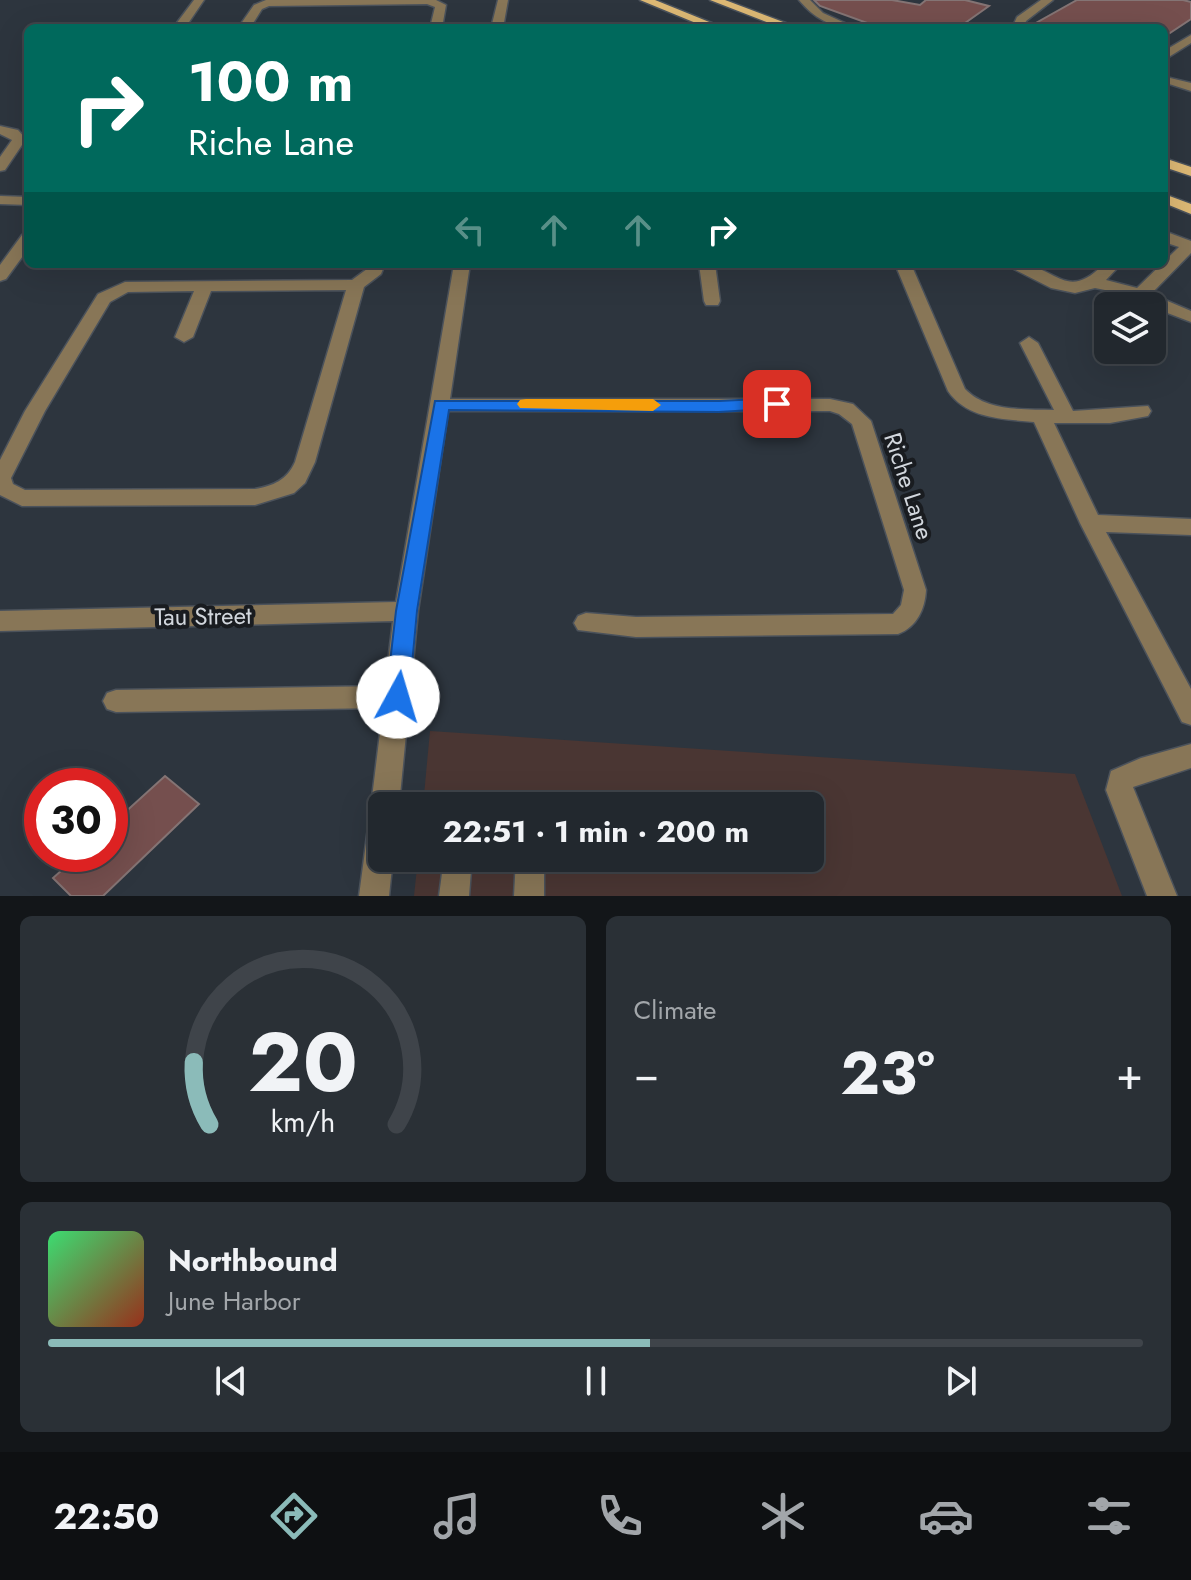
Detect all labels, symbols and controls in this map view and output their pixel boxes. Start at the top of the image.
text: 100 m [188,41,353,122]
icon: right [56,56,160,160]
text: Riche Lane [188,116,354,168]
icon: left [448,208,492,252]
icon: ahead [532,208,576,252]
icon: ahead [616,208,660,252]
icon: right [700,208,744,252]
map controls [1094,292,1166,364]
button: layers [1094,292,1166,364]
pin [743,370,811,438]
icon: arrive [755,382,799,426]
street label: Riche Lane [875,428,943,544]
street label: Tau Street [154,598,252,634]
position arrow [356,655,440,739]
speed limit sign: 30 [24,768,128,872]
text: 22:51 · 1 min · 200 m [443,810,749,853]
text: Climate [634,991,716,1029]
text: 20 [248,1002,358,1122]
text: 23° [840,1030,935,1117]
text: − [634,1042,659,1106]
text: + [1116,1042,1143,1106]
text: km/h [270,1101,335,1143]
text: Northbound [168,1239,338,1282]
text: June Harbor [168,1282,301,1320]
icon: previous [209,1359,253,1403]
icon: pause [574,1359,618,1403]
icon: next [939,1359,983,1403]
icon: directions [266,1488,322,1544]
icon: music [429,1488,485,1544]
icon: phone [592,1488,648,1544]
icon: climate [755,1488,811,1544]
icon: car [918,1488,974,1544]
icon: filters [1081,1488,1137,1544]
text: 22:50 [54,1490,159,1542]

